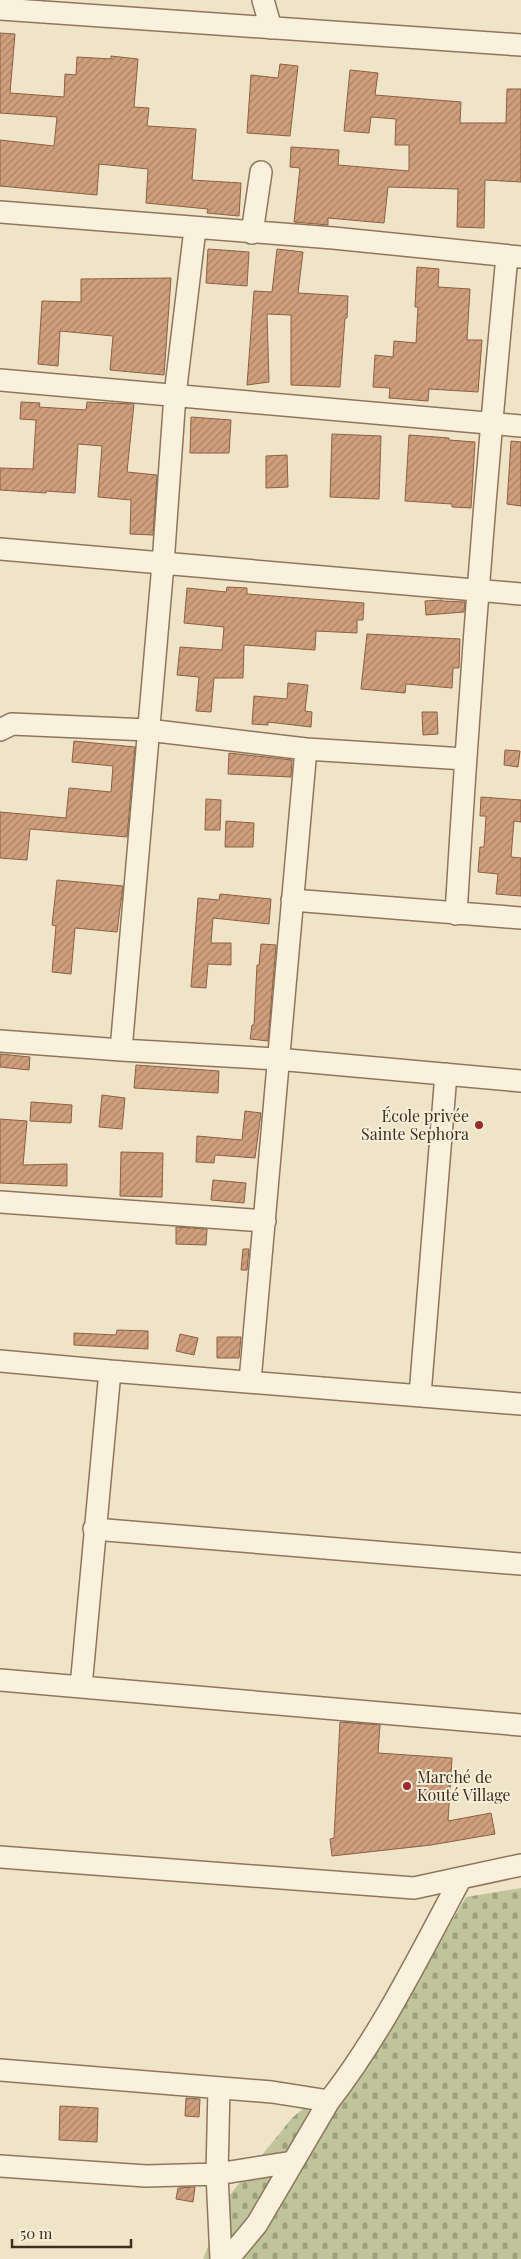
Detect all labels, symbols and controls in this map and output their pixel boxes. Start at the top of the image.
place label: École privée Sainte Sephora [361,1105,469,1144]
marker: École privée Sainte Sephora [473,1119,485,1131]
place label: Marché de Kouté Village [417,1766,511,1805]
marker: Marché de Kouté Village [401,1780,413,1792]
scale bar [12,2216,131,2248]
text: 50 m [20,2223,53,2243]

